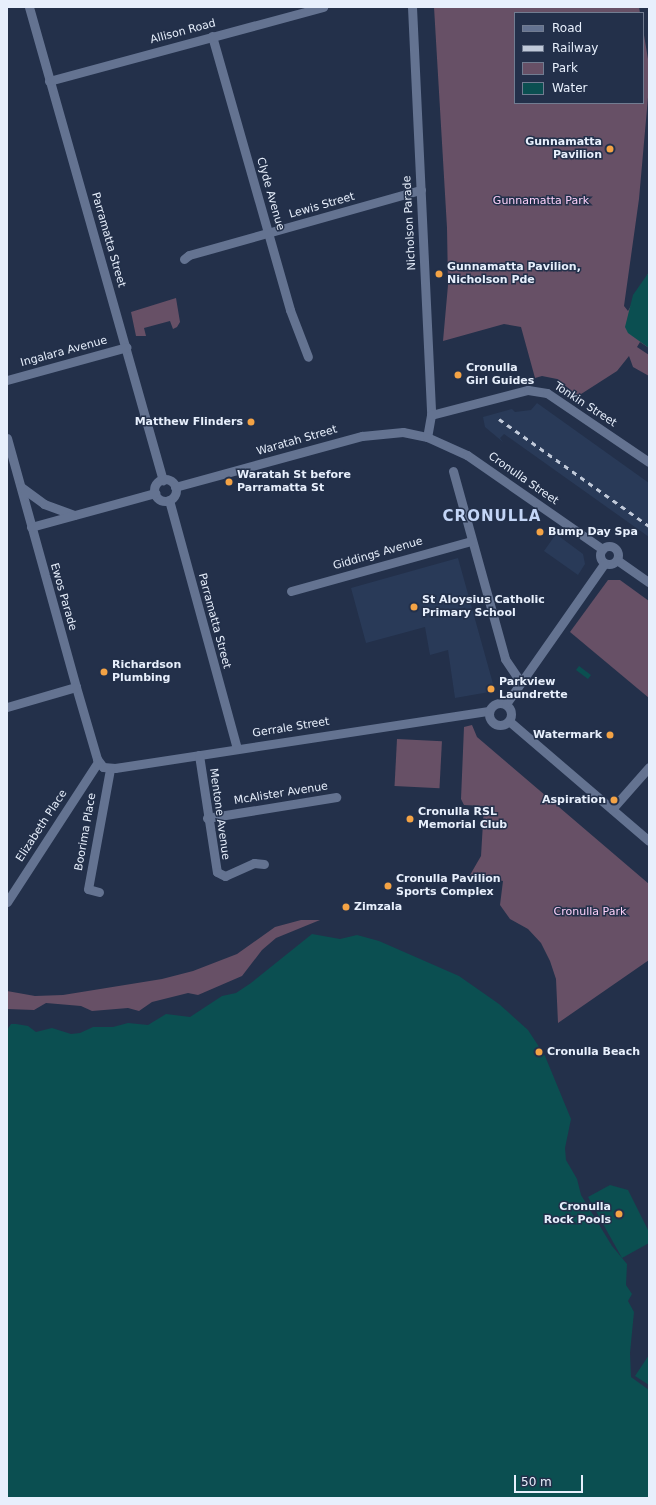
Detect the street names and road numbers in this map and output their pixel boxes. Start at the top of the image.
street label: Allison Road [149,17,217,47]
street label: Clyde Avenue [253,156,287,232]
street label: Nicholson Parade [401,175,419,271]
street label: Lewis Street [288,190,356,222]
street label: Parramatta Street [88,191,128,289]
street label: Ingalara Avenue [19,334,109,370]
street label: Tonkin Street [551,380,619,430]
street label: Waratah Street [255,423,339,459]
street label: Cronulla Street [485,450,561,508]
street label: Giddings Avenue [332,535,424,573]
street label: Ewos Parade [47,562,79,632]
street label: Parramatta Street [195,572,233,670]
street label: Gerrale Street [252,715,330,741]
street label: Mentone Avenue [206,767,232,861]
street label: McAlister Avenue [233,780,329,808]
street label: Elizabeth Place [14,787,70,865]
street label: Boorima Place [73,792,99,872]

